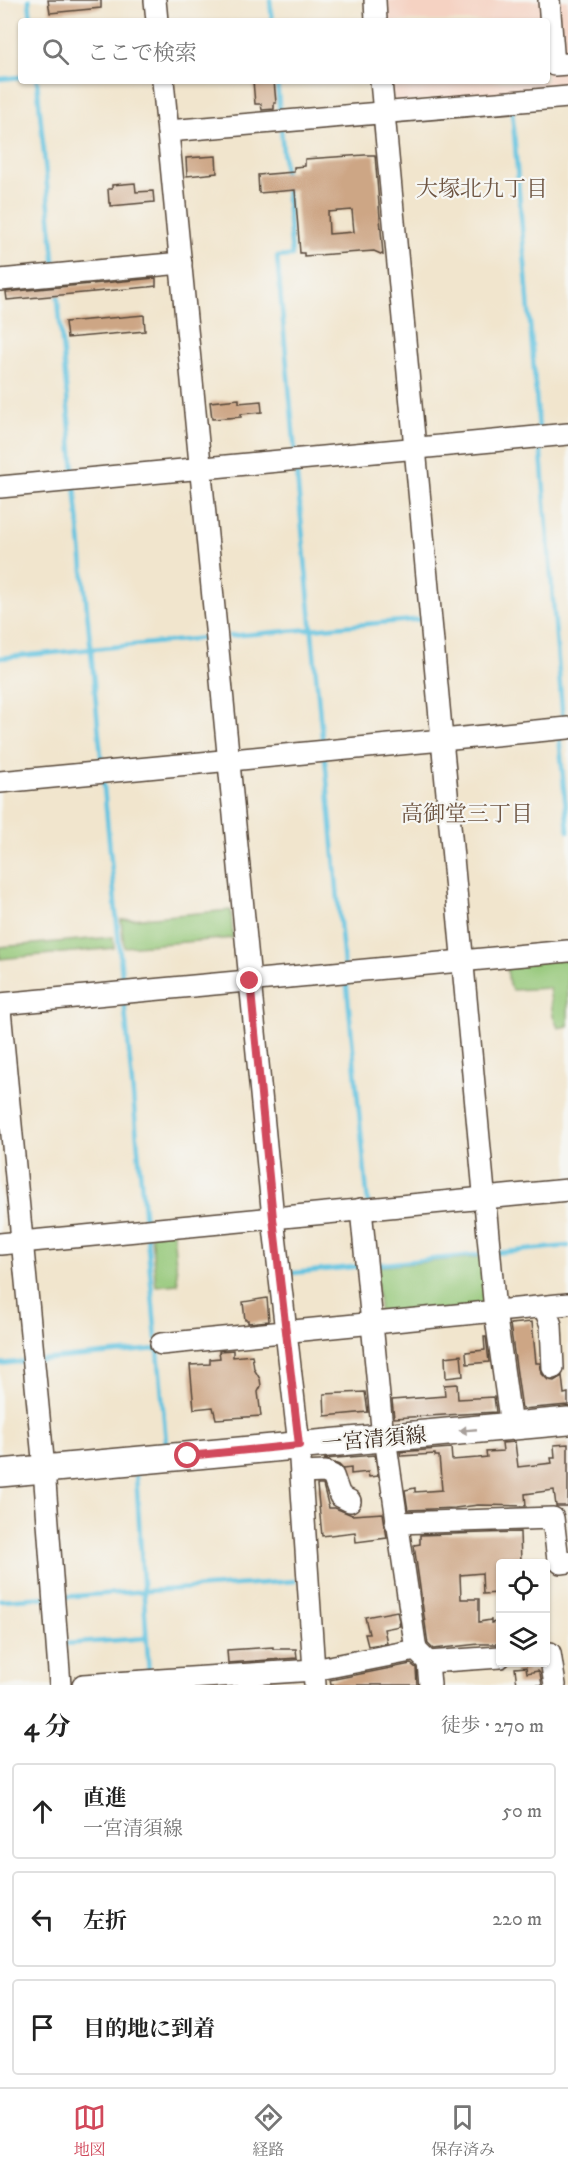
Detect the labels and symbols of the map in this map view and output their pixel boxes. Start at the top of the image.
district label: 大塚北九丁目 [416,176,548,203]
district label: 高御堂三丁目 [401,801,533,828]
route end [236,967,262,993]
street label: 一宮清須線 [321,1422,428,1458]
one-way arrow [458,1425,477,1435]
route start [174,1442,200,1468]

